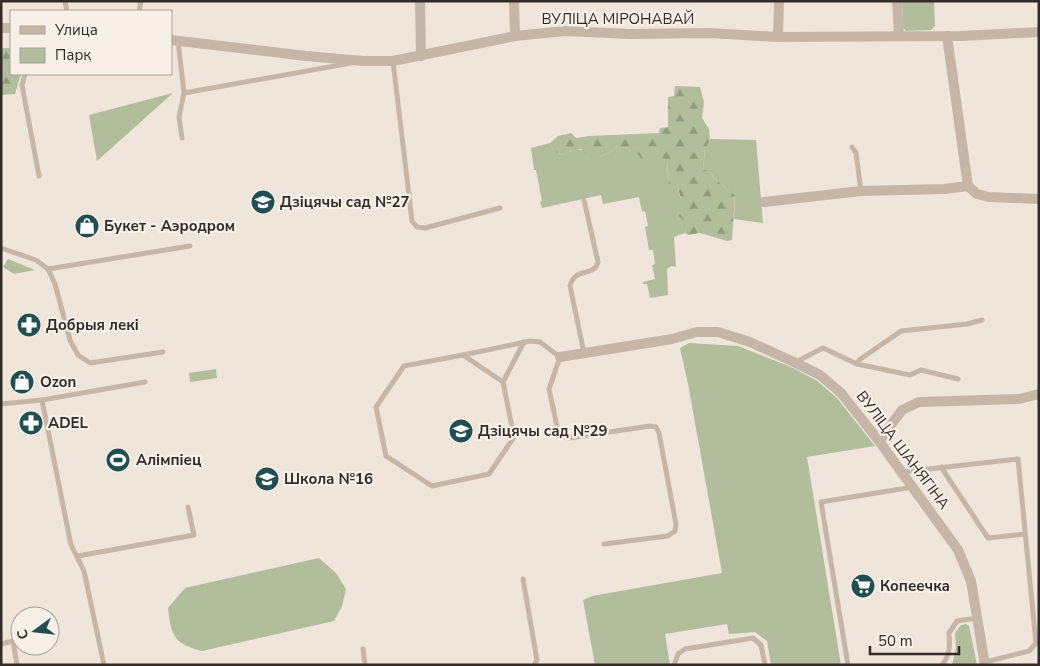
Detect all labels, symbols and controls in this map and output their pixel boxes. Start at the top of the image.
street label: ВУЛІЦА МІРОНАВАЙ [542,9,694,29]
legend [10,10,172,75]
text: Улица [54,20,98,40]
text: Парк [55,45,91,65]
school or university icon: Дзіцячы сад №27 [250,189,276,215]
place label: Дзіцячы сад №27 [280,192,409,212]
shop icon: Букет - Аэродром [74,213,100,239]
place label: Букет - Аэродром [104,216,235,236]
pharmacy icon: Добрыя лекі [16,312,42,338]
place label: Добрыя лекі [46,315,139,335]
shop icon: Ozon [9,369,35,395]
place label: Ozon [40,372,76,392]
street label: ВУЛІЦА ШАНЯГІНА [852,387,954,513]
pharmacy icon: ADEL [18,410,44,436]
place label: ADEL [48,413,89,433]
school or university icon: Дзіцячы сад №29 [448,418,474,444]
place label: Дзіцячы сад №29 [478,421,607,441]
sports icon: Алімпіец [105,447,131,473]
place label: Алімпіец [136,450,202,470]
school or university icon: Школа №16 [254,466,280,492]
place label: Школа №16 [284,469,373,489]
supermarket icon: Копеечка [850,573,876,599]
place label: Копеечка [880,576,950,596]
north arrow [10,606,60,656]
scale bar [870,624,959,656]
text: С [12,627,33,641]
text: 50 m [878,631,913,651]

